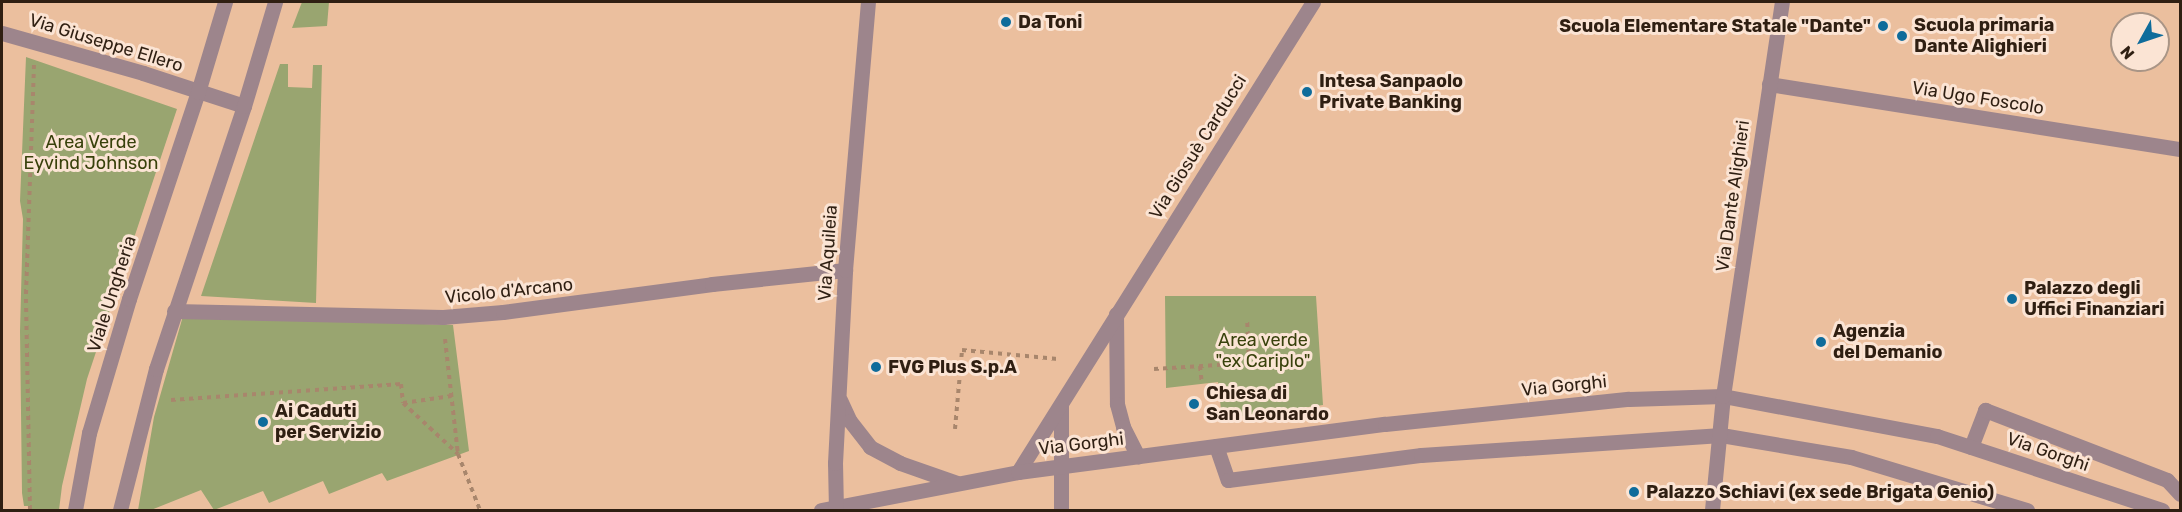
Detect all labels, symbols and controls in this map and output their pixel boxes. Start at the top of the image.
street label: Via Giuseppe Ellero [26,9,186,77]
place label: Da Toni [1018,11,1083,33]
north arrow [2110,12,2170,72]
marker: Da Toni [999,15,1013,29]
place label: Scuola Elementare Statale "Dante" [1559,15,1871,37]
place label: Scuola primaria Dante Alighieri [1914,15,2054,57]
marker: Scuola Elementare Statale "Dante" [1876,19,1890,33]
marker: Scuola primaria Dante Alighieri [1895,29,1909,43]
text: N [2116,42,2138,63]
street label: Via Giosuè Carducci [1145,71,1251,223]
place label: Intesa Sanpaolo Private Banking [1319,71,1463,113]
street label: Via Ugo Foscolo [1910,77,2046,119]
marker: Intesa Sanpaolo Private Banking [1300,85,1314,99]
street label: Via Dante Alighieri [1712,119,1754,273]
park label: Area Verde Eyvind Johnson [24,132,158,174]
street label: Via Aquileia [814,204,842,302]
street label: Viale Ungheria [83,233,141,355]
street label: Vicolo d'Arcano [444,274,574,308]
place label: Palazzo degli Uffici Finanziari [2024,278,2164,320]
marker: Palazzo degli Uffici Finanziari [2005,292,2019,306]
place label: Agenzia del Demanio [1833,321,1942,364]
park label: Area verde "ex Cariplo" [1216,330,1310,372]
marker: Agenzia del Demanio [1814,335,1828,349]
place label: FVG Plus S.p.A [888,356,1017,378]
marker: FVG Plus S.p.A [869,360,883,374]
street label: Via Gorghi [1520,371,1608,401]
place label: Chiesa di San Leonardo [1206,383,1329,426]
marker: Chiesa di San Leonardo [1187,397,1201,411]
place label: Ai Caduti per Servizio [275,401,382,444]
marker: Ai Caduti per Servizio [256,415,270,429]
street label: Via Gorghi [1037,428,1125,460]
street label: Via Gorghi [2004,428,2092,476]
place label: Palazzo Schiavi (ex sede Brigata Genio) [1646,481,1994,503]
marker: Palazzo Schiavi (ex sede Brigata Genio) [1627,485,1641,499]

